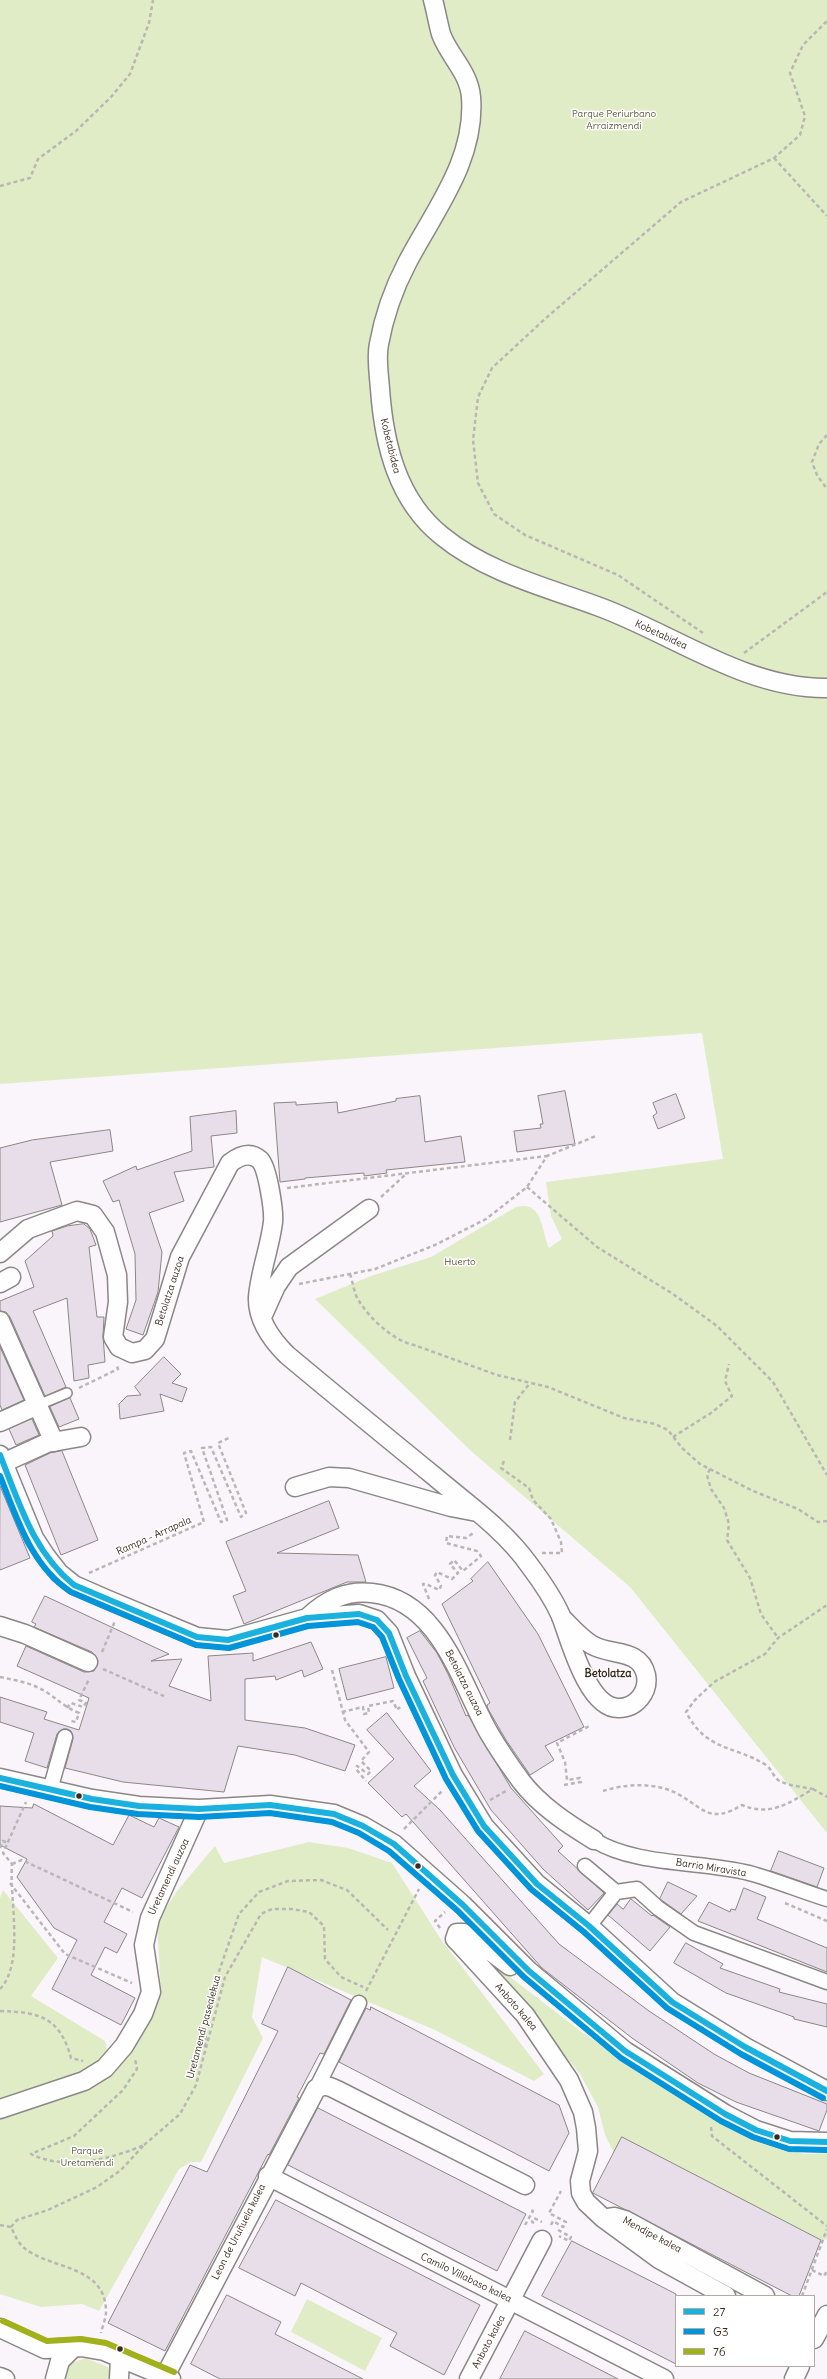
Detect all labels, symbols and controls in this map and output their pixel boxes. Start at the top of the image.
park label: Parque Periurbano Arraizmendi [572,108,656,132]
street label: Kobetabidea [377,417,403,475]
street label: Kobetabidea [633,618,689,652]
street label: Betolatza auzoa [153,1255,187,1327]
park label: Huerto [444,1256,476,1268]
street label: Rampa - Arrapala [115,1514,193,1558]
unlabelled marker [271,1630,281,1640]
street label: Betolatza auzoa [442,1648,486,1718]
district label: Betolatza [585,1667,631,1681]
unlabelled marker [74,1791,84,1801]
street label: Uretamendi auzoa [146,1837,192,1917]
street label: Barrio Miravista [675,1856,747,1880]
unlabelled marker [413,1861,423,1871]
street label: Uretamendi pasealekua [184,1974,224,2080]
street label: Anboto kalea [492,1981,540,2033]
unlabelled marker [772,2132,782,2142]
park label: Parque Uretamendi [60,2145,114,2168]
street label: Leon de Uruñuela kalea [210,2182,268,2282]
street label: Mendipe kalea [621,2214,683,2256]
street label: Camilo Villabaso kalea [418,2251,514,2305]
legend [675,2295,815,2367]
text: 27 [713,2304,725,2319]
street label: Anboto kalea [470,2313,508,2371]
text: G3 [713,2324,728,2339]
unlabelled marker [115,2344,125,2354]
text: 76 [713,2344,726,2359]

